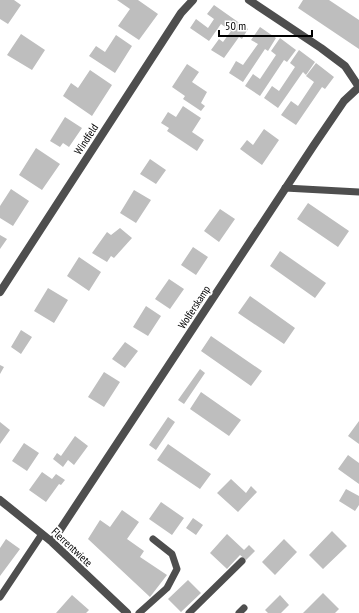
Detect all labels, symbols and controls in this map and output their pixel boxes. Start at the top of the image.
scale bar [219,12,312,38]
text: 50 m [225,18,246,33]
street label: Windfeld [71,121,101,157]
street label: Wolferskamp [175,282,213,331]
street label: Flerrentwiete [49,524,96,570]

